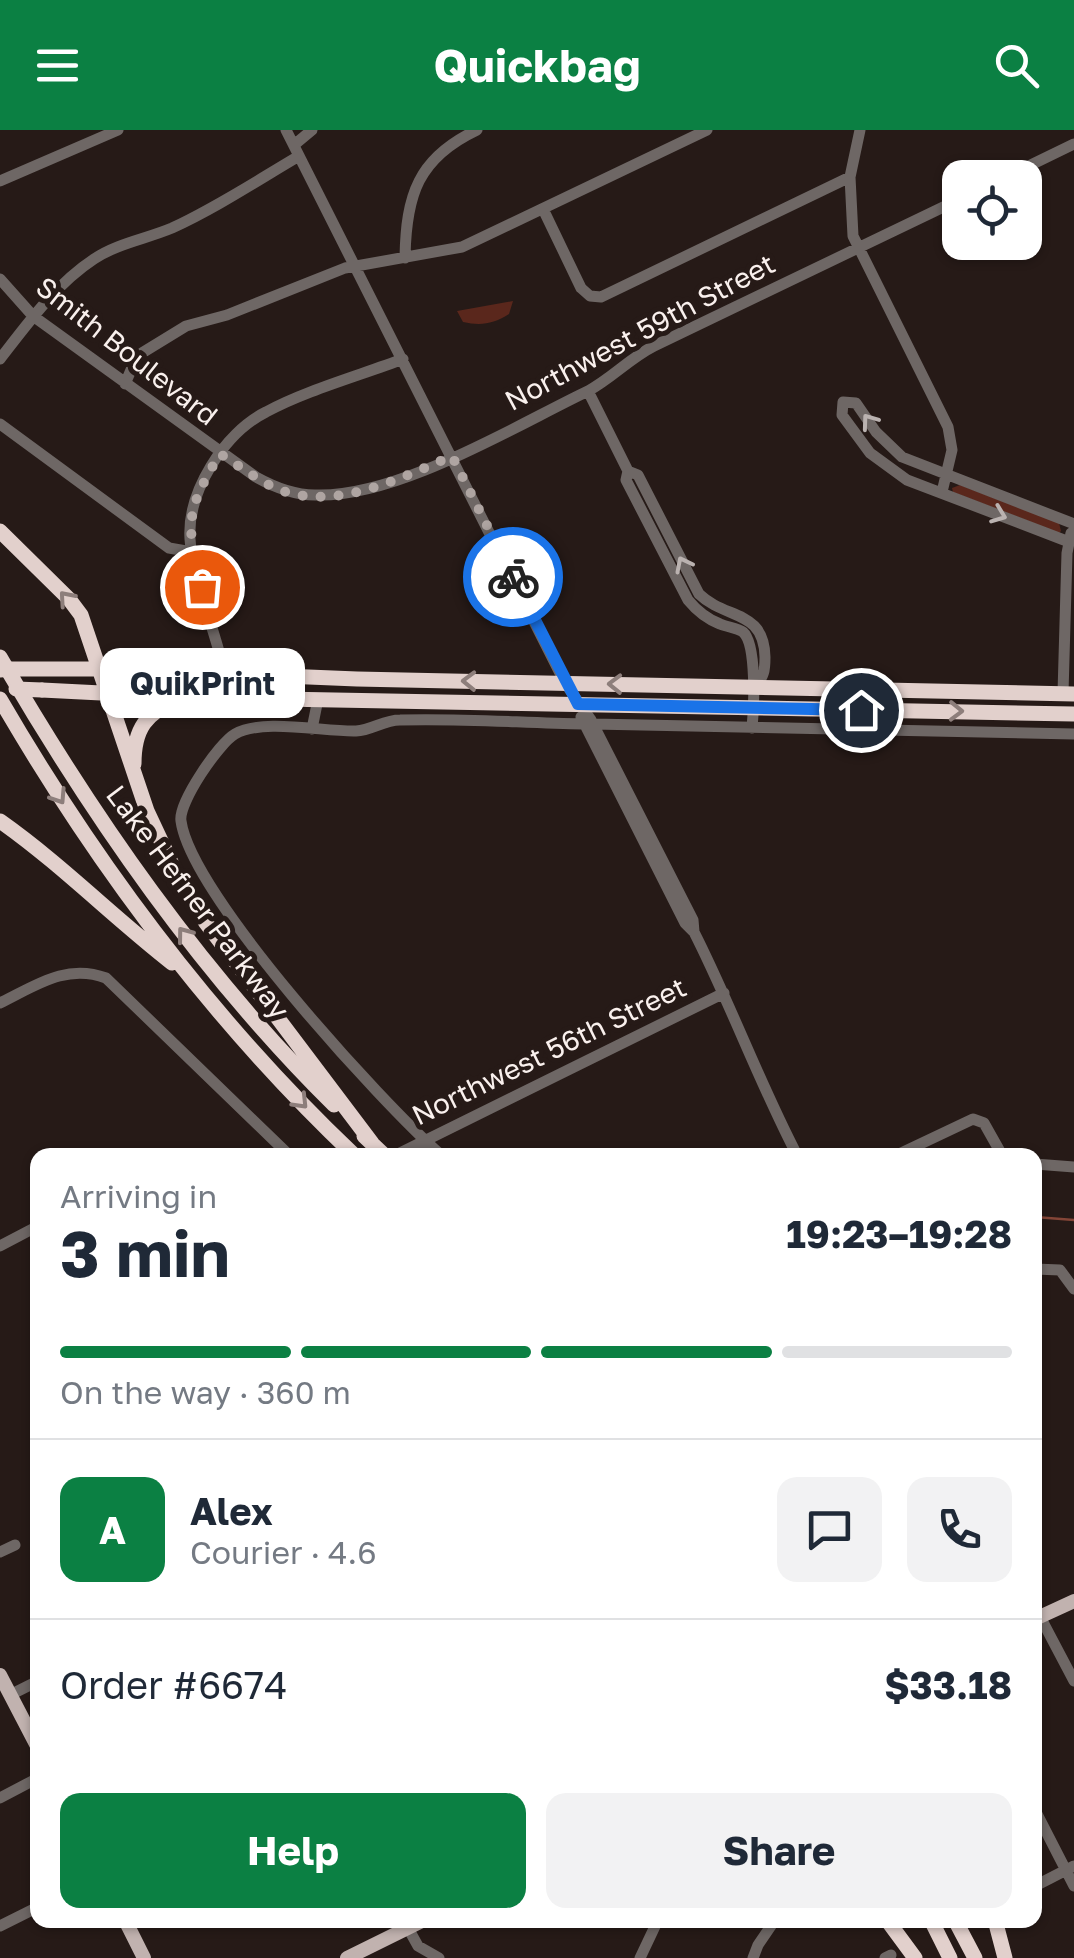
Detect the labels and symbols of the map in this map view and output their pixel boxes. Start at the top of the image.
street label: Northwest 59th Street [499,246,780,417]
street label: Smith Boulevard [30,270,225,432]
one-way arrow [864,414,881,432]
one-way arrow [989,503,1007,523]
courier [463,527,563,627]
pin [160,545,245,630]
one-way arrow [676,556,695,574]
one-way arrow [60,591,78,610]
callout: QuikPrint [100,647,304,717]
pin [819,668,904,753]
one-way arrow [460,670,476,692]
one-way arrow [606,673,622,694]
one-way arrow [949,701,965,722]
street label: Lake Hefner Parkway [100,779,297,1025]
one-way arrow [47,786,66,804]
one-way arrow [178,927,195,945]
street label: Northwest 56th Street [406,970,691,1131]
one-way arrow [289,1090,307,1109]

